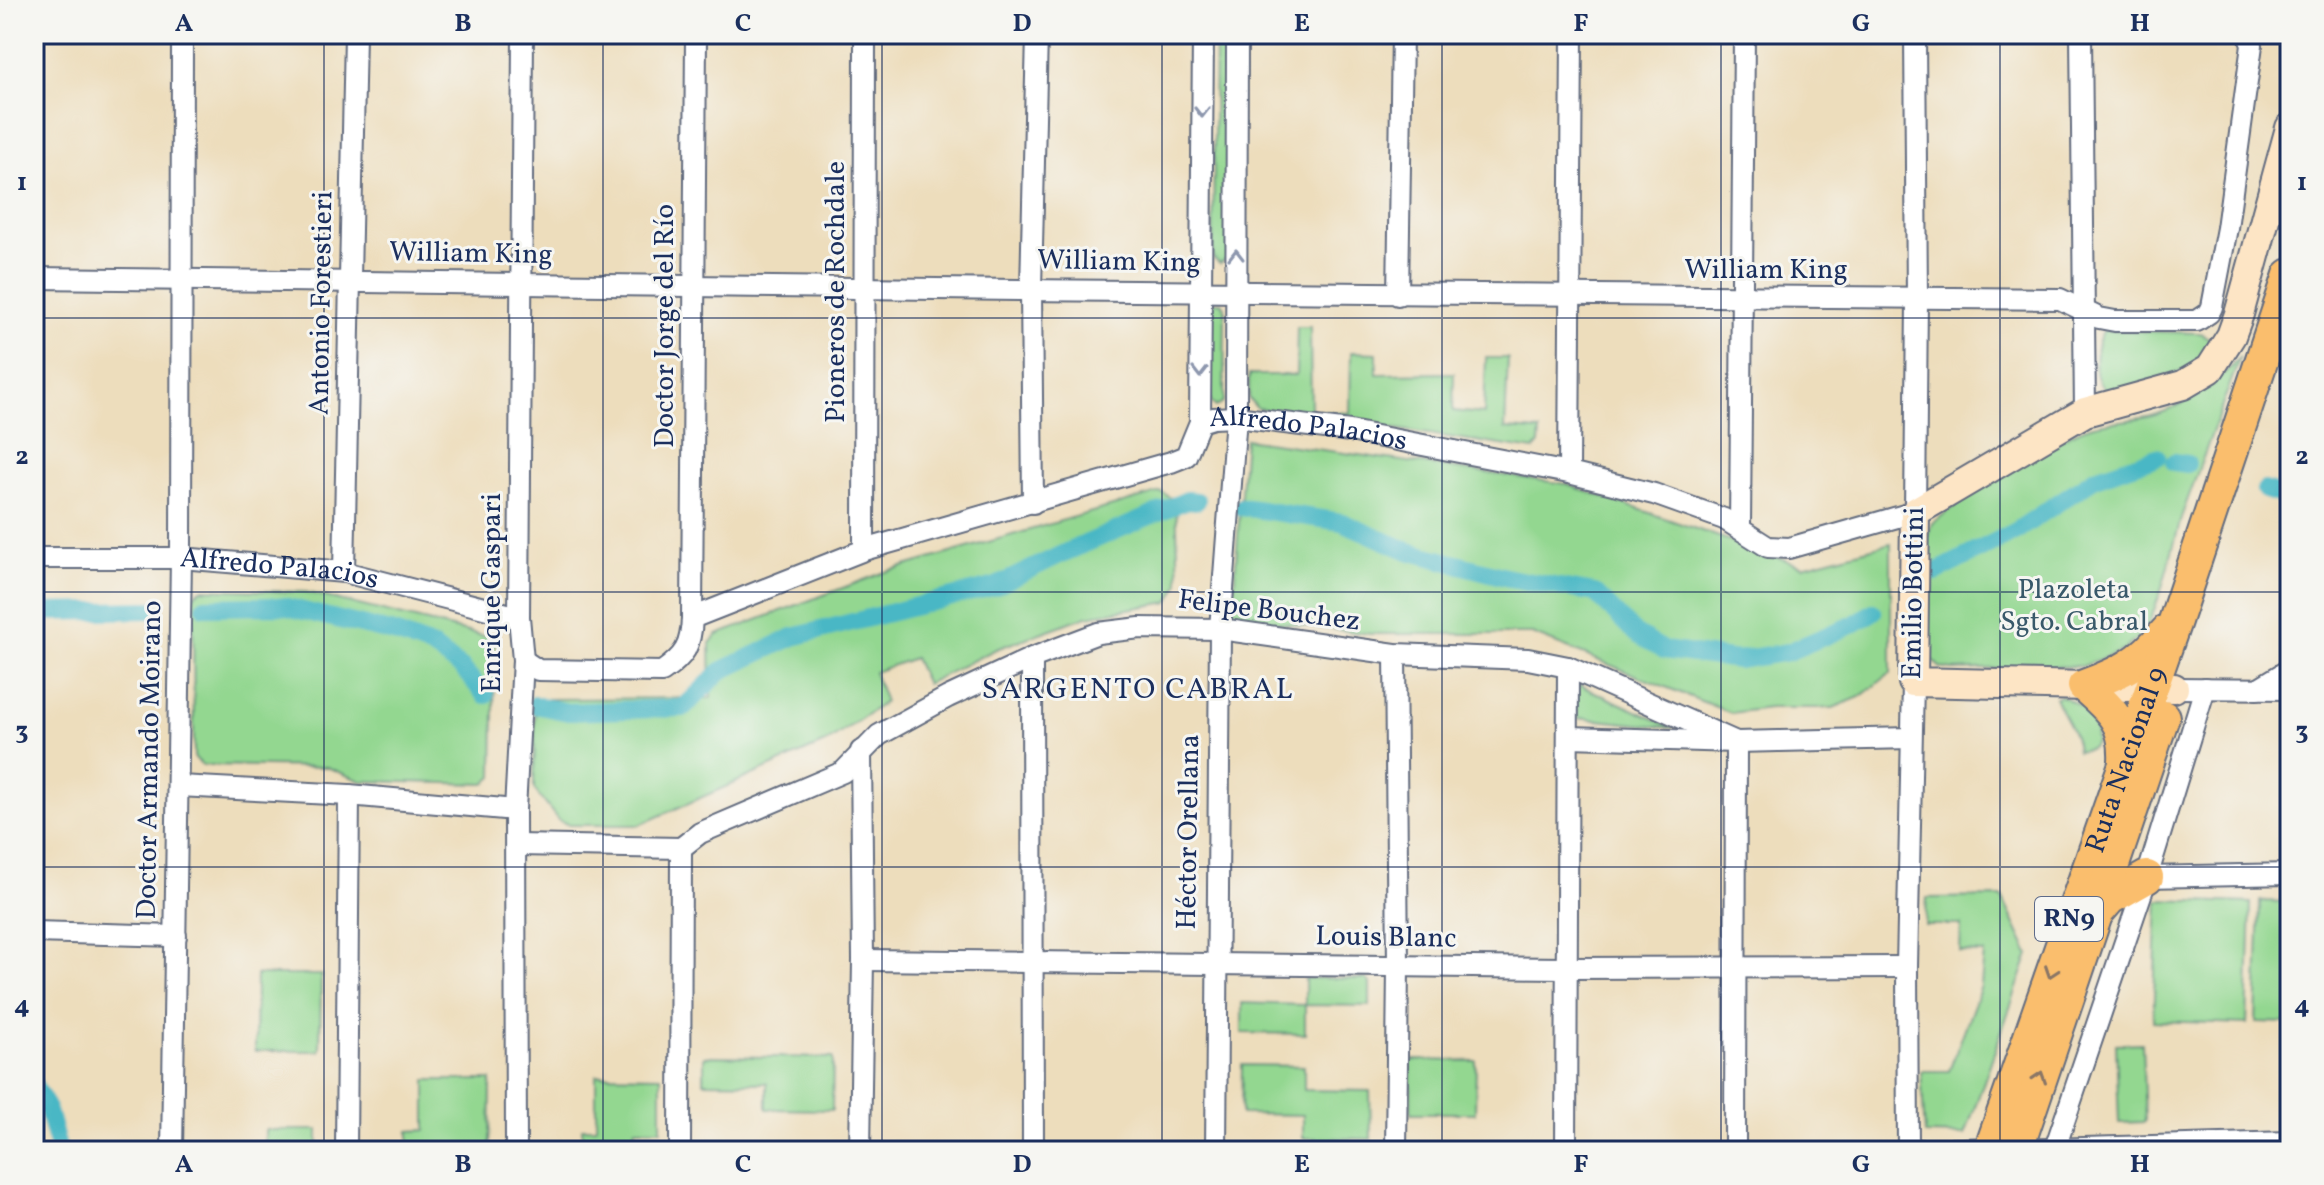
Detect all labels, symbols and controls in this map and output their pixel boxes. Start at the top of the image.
text: A [175,6,194,42]
text: B [454,6,472,42]
text: C [735,6,751,42]
text: D [1012,6,1032,42]
text: E [1294,6,1310,42]
text: F [1573,6,1589,42]
text: G [1852,6,1870,42]
text: H [2130,6,2150,42]
one-way arrow [1193,106,1211,119]
street label: Pioneros de Rochdale [817,161,856,423]
text: 1 [17,165,27,201]
text: 1 [2297,165,2307,201]
street label: Antonio Forestieri [301,190,343,416]
street label: Doctor Jorge del Río [646,204,685,448]
street label: William King [389,233,553,275]
street label: William King [1037,241,1201,283]
one-way arrow [1227,248,1245,261]
street label: William King [1684,251,1848,290]
one-way arrow [1191,366,1209,379]
street label: Alfredo Palacios [1208,397,1410,461]
text: 2 [15,439,29,475]
text: 2 [2295,439,2309,475]
street label: Enrique Gaspari [473,493,512,693]
street label: Emilio Bottini [1893,506,1935,680]
street label: Alfredo Palacios [179,539,383,600]
park label: Plazoleta Sgto. Cabral [2000,571,2148,642]
street label: Felipe Bouchez [1176,580,1362,642]
street label: Doctor Armando Moirano [128,600,172,920]
street label: Ruta Nacional 9 [2076,662,2177,858]
district label: SARGENTO CABRAL [982,669,1294,711]
text: 3 [15,714,29,750]
text: 3 [2295,714,2309,750]
street label: Héctor Orellana [1168,734,1210,930]
road number: RN9 [2035,897,2103,941]
street label: Louis Blanc [1315,917,1457,959]
one-way arrow [2044,964,2061,978]
text: 4 [14,988,30,1024]
text: 4 [2294,988,2310,1024]
one-way arrow [2031,1071,2047,1085]
text: A [175,1147,194,1183]
text: B [454,1147,472,1183]
text: C [735,1147,751,1183]
text: D [1012,1147,1032,1183]
text: E [1294,1147,1310,1183]
text: F [1573,1147,1589,1183]
text: G [1852,1147,1870,1183]
text: H [2130,1147,2150,1183]

